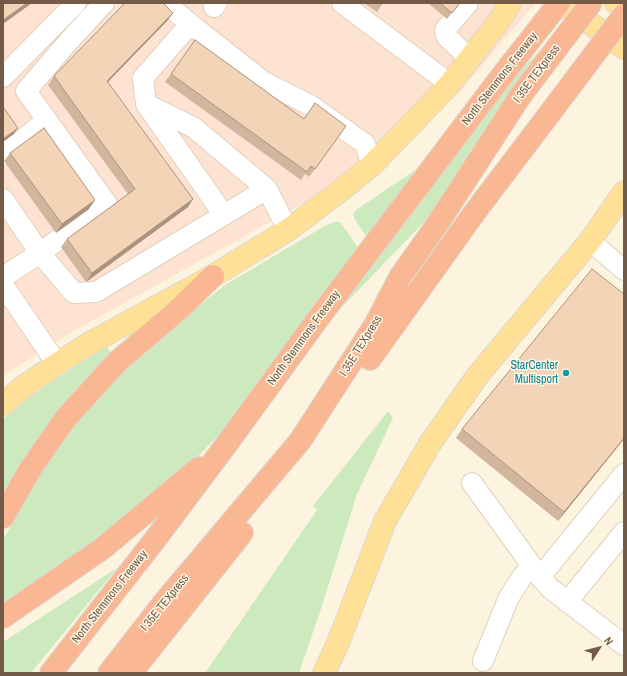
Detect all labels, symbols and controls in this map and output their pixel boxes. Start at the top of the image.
street label: North Stemmons Freeway [459,30,541,128]
street label: I 35E TEXpress [511,42,563,106]
street label: North Stemmons Freeway [265,288,343,388]
street label: I 35E TEXpress [337,313,385,379]
place label: StarCenter Multisport [510,359,558,387]
marker: StarCenter Multisport [561,368,571,378]
street label: North Stemmons Freeway [69,548,151,646]
street label: I 35E TEXpress [138,572,192,634]
north arrow [579,628,619,668]
text: N [601,634,616,648]

